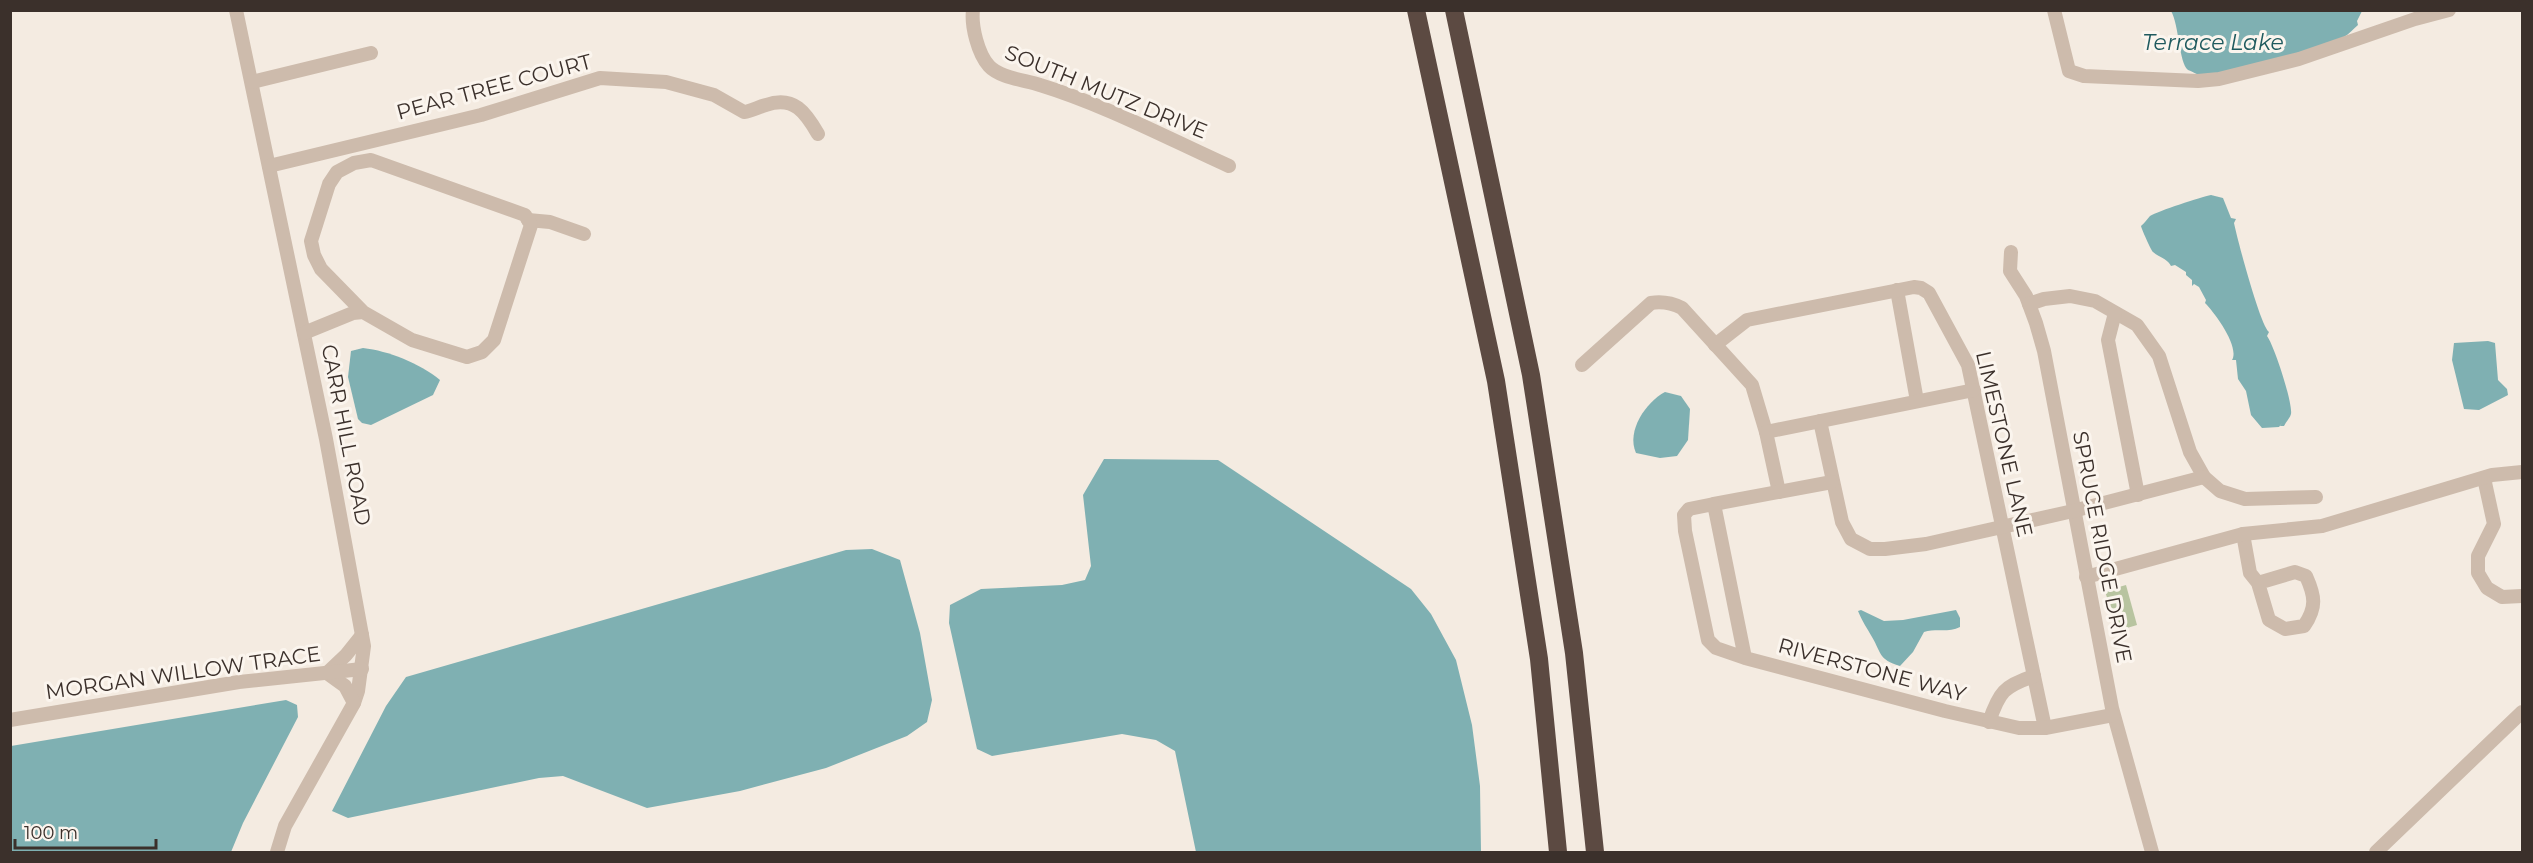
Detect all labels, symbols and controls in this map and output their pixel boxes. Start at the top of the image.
water label: Terrace Lake [2142,29,2284,56]
street label: SOUTH MUTZ DRIVE [1001,39,1211,144]
street label: PEAR TREE COURT [394,48,594,125]
street label: CARR HILL ROAD [317,342,376,528]
street label: LIMESTONE LANE [1971,348,2038,539]
street label: SPRUCE RIDGE DRIVE [2068,429,2137,665]
street label: RIVERSTONE WAY [1775,632,1969,707]
street label: MORGAN WILLOW TRACE [44,641,322,704]
scale bar [15,812,156,850]
text: 100 m [24,822,78,844]

